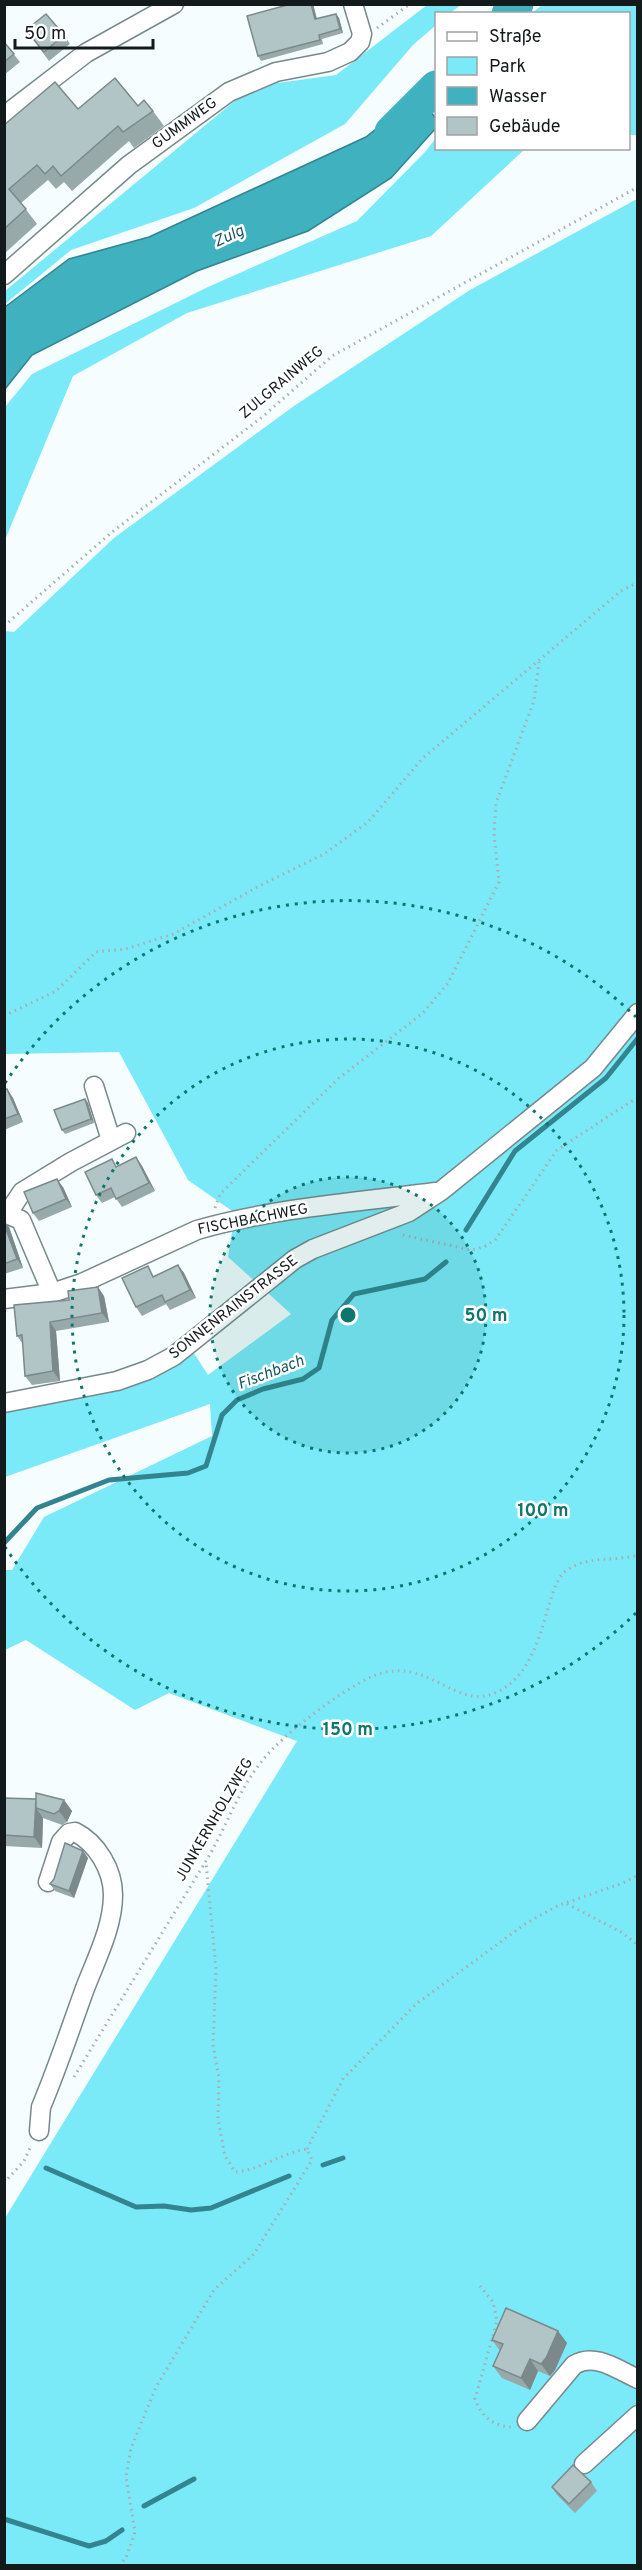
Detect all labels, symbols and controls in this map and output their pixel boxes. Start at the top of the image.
scale bar [15,12,153,50]
legend [435,12,630,150]
text: 50 m [24,23,66,46]
text: Straße [489,26,541,49]
text: Park [489,56,526,79]
text: Wasser [489,86,547,109]
street label: GUMMWEG [149,94,221,154]
text: Gebäude [489,116,561,139]
water label: Zulg [211,221,248,253]
street label: ZULGRAINWEG [236,342,328,424]
street label: FISCHBACHWEG [196,1200,310,1240]
street label: SONNENRAINSTRASSE [166,1252,302,1364]
centre of rings [338,1305,358,1325]
text: 50 m [464,1305,508,1328]
water label: Fischbach [235,1351,307,1395]
text: 100 m [517,1500,569,1523]
text: 150 m [323,1719,373,1742]
street label: JUNKERNHOLZWEG [172,1755,258,1885]

